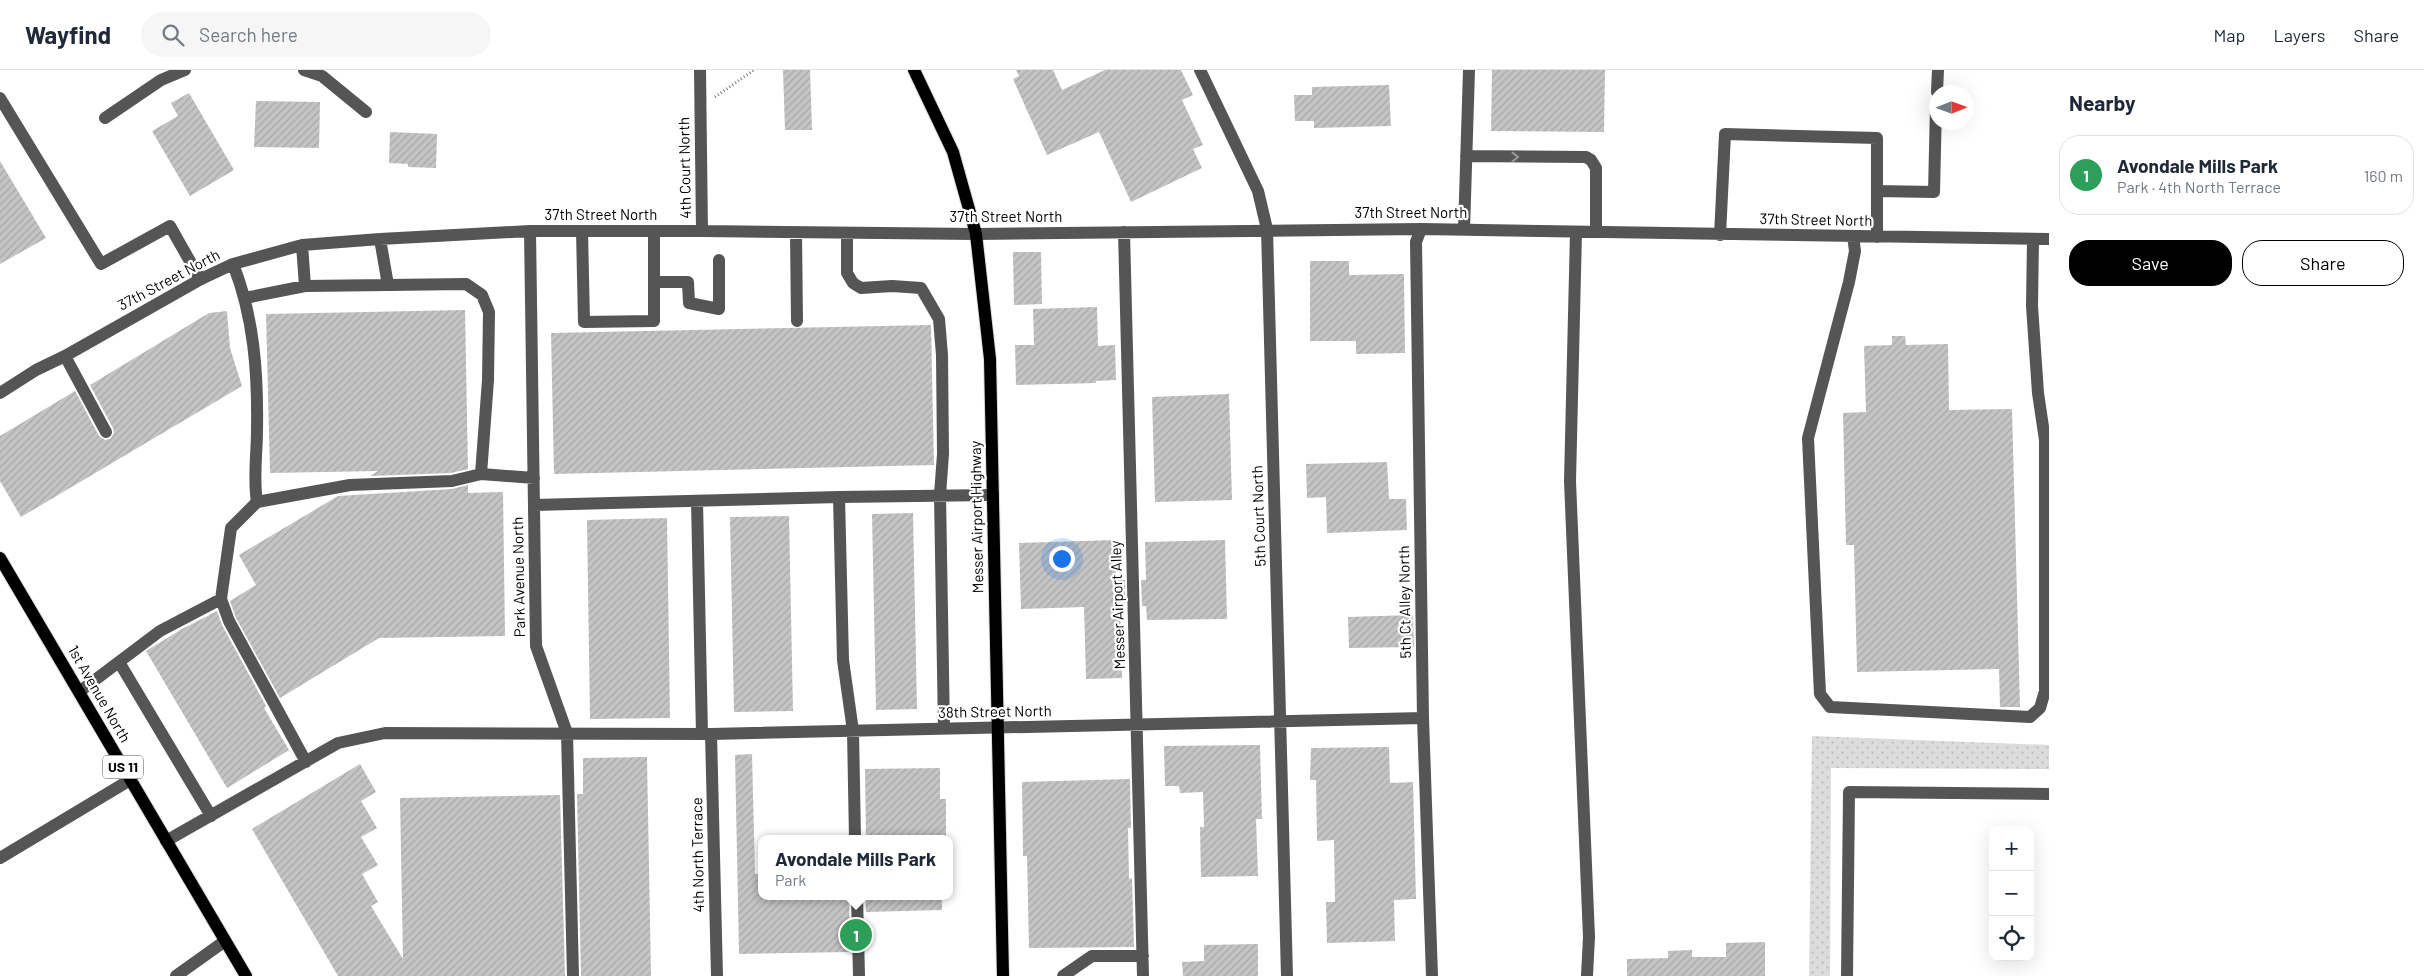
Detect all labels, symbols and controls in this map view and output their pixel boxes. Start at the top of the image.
search box [141,12,491,57]
text: Wayfind [25,20,111,49]
icon: search [159,21,187,49]
text: Search here [199,23,298,46]
text: Map [2213,24,2245,46]
text: Layers [2273,24,2326,46]
text: Share [2354,24,2399,46]
north arrow [1929,85,1974,130]
text: Nearby [2069,90,2135,115]
street label: 4th Court North [674,117,694,219]
one-way arrow [1511,152,1519,162]
text: Avondale Mills Park [2117,154,2278,177]
text: 1 [2083,166,2089,185]
text: 160 m [2364,166,2403,185]
text: Park · 4th North Terrace [2117,177,2281,196]
street label: 37th Street North [1355,203,1467,221]
street label: 37th Street North [545,205,657,223]
street label: 37th Street North [950,207,1062,225]
street label: 37th Street North [1759,209,1873,229]
button: Save [2069,240,2232,286]
button: Share [2242,240,2404,286]
street label: 37th Street North [114,245,223,314]
street label: Messer Airport Highway [966,440,986,594]
street label: 5th Court North [1247,465,1269,567]
street label: Park Avenue North [508,517,528,638]
street label: Messer Airport Alley [1106,540,1128,670]
street label: 5th Ct Alley North [1394,545,1414,659]
your location [1049,546,1075,572]
street label: 1st Avenue North [65,642,135,745]
street label: 38th Street North [938,701,1052,721]
road number: US 11 [103,756,143,779]
street label: 4th North Terrace [687,797,707,913]
map controls [1989,826,2034,961]
button: + [1989,826,2034,871]
popup [758,835,953,900]
text: Avondale Mills Park [775,847,936,870]
text: Park [775,870,806,889]
button: − [1989,871,2034,916]
pin: 1 [840,916,872,954]
button: locate [1989,916,2034,961]

